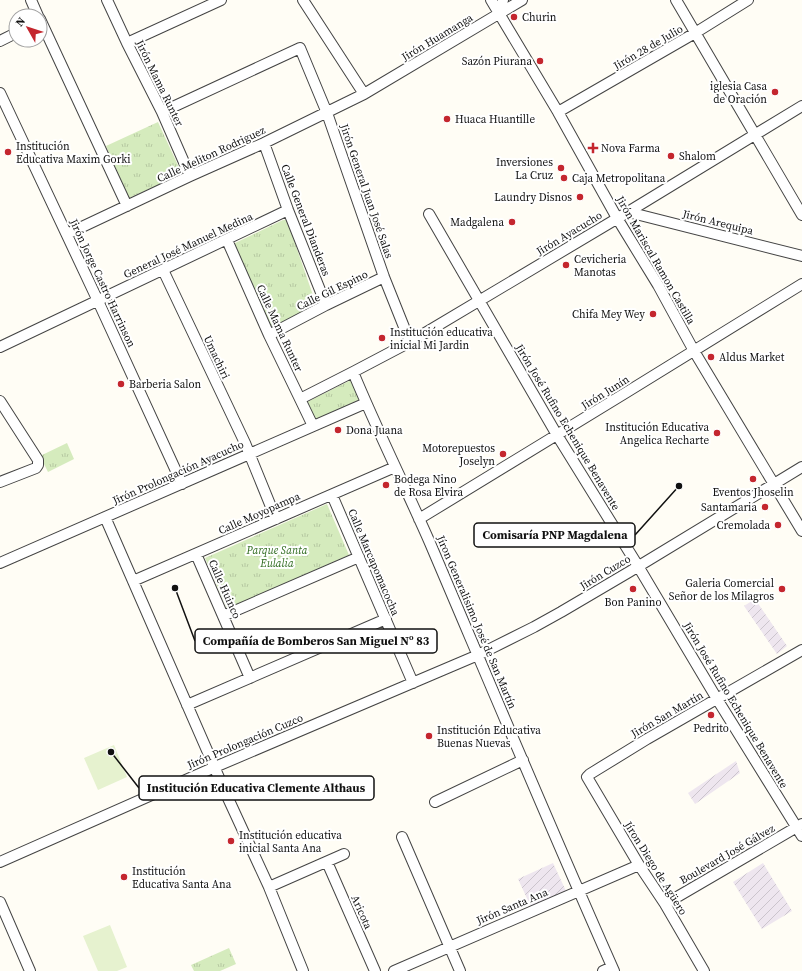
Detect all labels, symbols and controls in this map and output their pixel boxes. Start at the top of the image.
north arrow [8,8,48,48]
street label: Jirón Huamanga [398,10,476,65]
place label: Churin [522,10,557,25]
marker: Churin [509,12,519,22]
text: N [12,14,29,30]
street label: Jirón 28 de Julio [610,21,686,74]
street label: Jirón Mama Runter [132,37,187,129]
place label: Sazón Piurana [462,54,532,69]
marker: Sazón Piurana [535,56,545,66]
place label: iglesia Casa de Oración [710,79,767,107]
marker: iglesia Casa de Oración [770,87,780,97]
place label: Huaca Huantille [455,112,535,127]
marker: Huaca Huantille [442,114,452,124]
street label: Jirón General Juan José Salas [336,121,397,261]
street label: Calle Meliton Rodriguez [155,123,268,186]
place label: Institución Educativa Maxim Gorki [16,139,130,167]
place label: Nova Farma [601,141,661,156]
marker: Nova Farma [588,143,598,153]
marker: Institución Educativa Maxim Gorki [3,147,13,157]
place label: Shalom [679,149,716,164]
marker: Shalom [666,151,676,161]
place label: Inversiones La Cruz [496,155,553,183]
street label: Calle General Dianderas [277,162,334,278]
marker: Inversiones La Cruz [556,163,566,173]
place label: Caja Metropolitana [572,171,666,186]
marker: Caja Metropolitana [559,173,569,183]
place label: Laundry Disnos [494,190,572,205]
marker: Laundry Disnos [575,192,585,202]
street label: Jirón Mariscal Ramon Castilla [612,192,699,328]
street label: Jirón Arequipa [680,206,755,239]
street label: Jirón Ayacucho [533,208,605,260]
street label: General José Manuel Medina [121,209,256,282]
place label: Madgalena [450,215,504,230]
street label: Jirón Jorge Castro Harrinson [66,216,139,350]
marker: Madgalena [507,217,517,227]
place label: Cevicheria Manotas [574,252,627,280]
marker: Cevicheria Manotas [561,260,571,270]
street label: Calle Gil Espino [294,267,370,314]
street label: Calle Mama Runter [253,282,306,375]
place label: Chifa Mey Wey [572,307,645,322]
marker: Chifa Mey Wey [648,309,658,319]
place label: Institución educativa inicial Mi Jardin [390,325,493,353]
street label: Umachiri [200,333,233,381]
marker: Institución educativa inicial Mi Jardin [377,333,387,343]
street label: Jirón José Rufino Echenique Benavente [511,341,623,513]
place label: Aldus Market [719,350,785,365]
marker: Aldus Market [706,352,716,362]
street label: Jirón Junín [578,372,632,414]
place label: Barberia Salon [129,377,202,392]
marker: Barberia Salon [116,379,126,389]
place label: Institución Educativa Angelica Recharte [605,420,709,448]
place label: Dona Juana [346,423,403,438]
marker: Dona Juana [333,425,343,435]
marker: Institución Educativa Angelica Recharte [712,428,722,438]
street label: Jirón Prolongación Ayacucho [109,437,246,509]
place label: Motorepuestos Joselyn [422,441,495,469]
marker: Motorepuestos Joselyn [498,449,508,459]
place label: Bodega Nino de Rosa Elvira [394,472,464,500]
marker: Eventos Jhoselin [748,474,758,484]
marker: Bodega Nino de Rosa Elvira [381,480,391,490]
place label: Eventos Jhoselin [712,485,794,500]
street label: Calle Moyopampa [216,489,303,538]
place label: Santamaria [701,500,757,515]
marker: Santamaria [760,502,770,512]
street label: Calle Marcapomacocha [344,507,403,618]
place label: Cremolada [717,518,770,533]
marker: Cremolada [773,520,783,530]
callout: Comisaría PNP Magdalena [474,523,635,547]
text: Comisaría PNP Magdalena [482,527,628,543]
street label: Jíron Generalisimo José de San Martín [433,532,520,712]
park label: Parque Santa Eulalia [246,543,308,571]
street label: Jirón Cuzco [576,551,633,594]
street label: Calle Huinco [205,557,244,621]
place label: Galeria Comercial Señor de los Milagros [669,576,774,604]
marker: Bon Panino [628,584,638,594]
marker: Galeria Comercial Señor de los Milagros [777,584,787,594]
place label: Bon Panino [605,595,661,610]
street label: Jirón José Rufino Echenique Benavente [679,619,791,791]
callout: Compañía de Bomberos San Miguel Nº 83 [195,629,437,653]
text: Compañía de Bomberos San Miguel Nº 83 [203,633,430,649]
street label: Jirón San Martín [628,687,706,742]
street label: Jirón Prolongación Cuzco [184,710,305,773]
marker: Pedrito [706,710,716,720]
place label: Pedrito [693,721,729,736]
place label: Institución Educativa Buenas Nuevas [437,723,541,751]
marker: Institución Educativa Buenas Nuevas [424,731,434,741]
callout: Institución Educativa Clemente Althaus [139,776,374,800]
text: Institución Educativa Clemente Althaus [147,780,366,796]
street label: Jíron Diego de Agüero [620,818,691,918]
street label: Boulevard José Gálvez [677,821,778,888]
place label: Institución educativa inicial Santa Ana [239,828,342,856]
marker: Institución educativa inicial Santa Ana [226,836,236,846]
place label: Institución Educativa Santa Ana [132,864,232,892]
marker: Institución Educativa Santa Ana [119,872,129,882]
street label: Jirón Santa Ana [473,885,551,929]
street label: Aricota [347,893,376,932]

